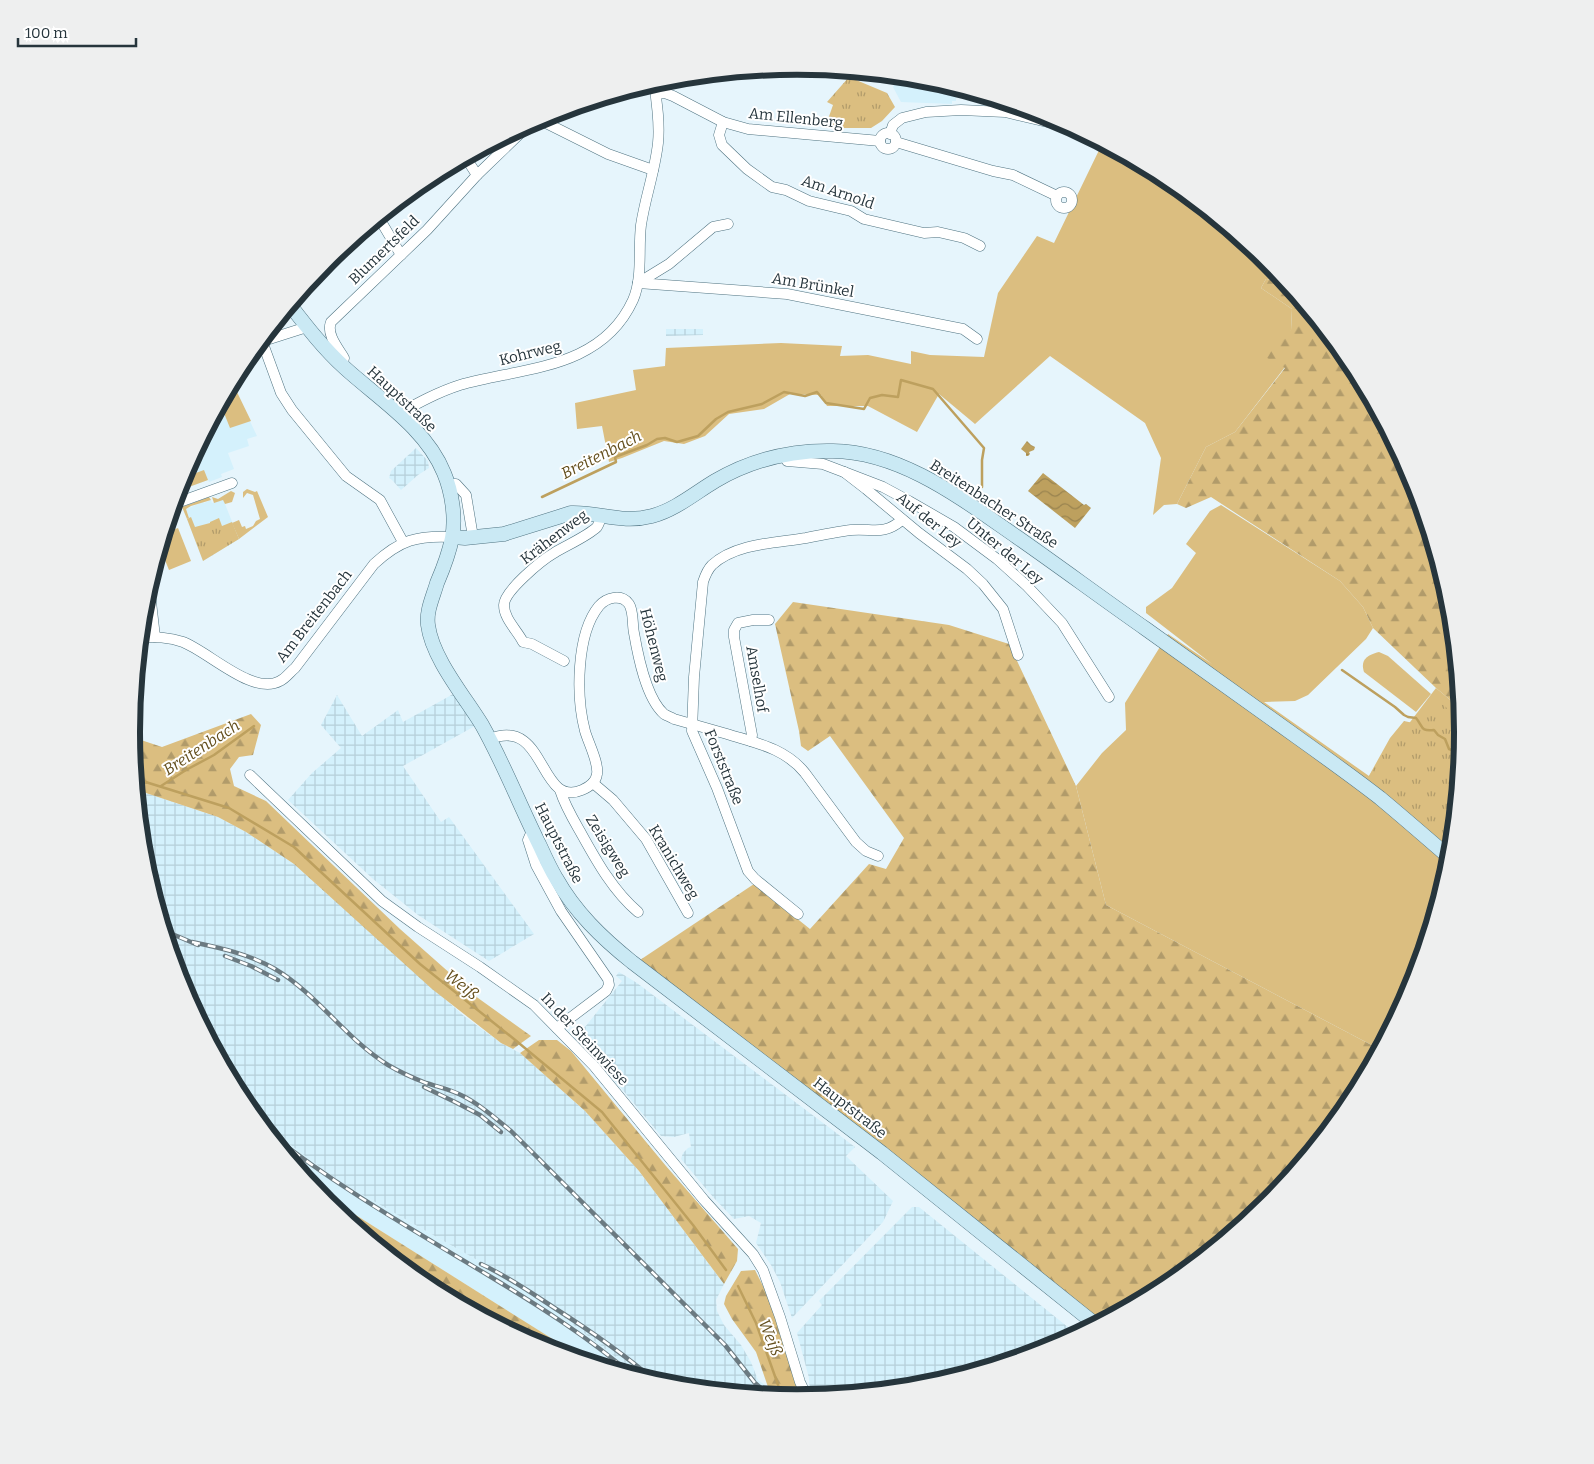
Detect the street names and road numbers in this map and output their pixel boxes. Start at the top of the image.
street label: Am Ellenberg [748,104,844,132]
street label: Am Arnold [799,171,877,213]
street label: Blumertsfeld [345,212,423,288]
street label: Am Brünkel [771,269,855,301]
street label: Kohrweg [497,337,563,369]
street label: Hauptstraße [364,362,440,436]
street label: Breitenbacher Straße [927,456,1061,552]
street label: Auf der Ley [893,488,965,552]
street label: Krähenweg [517,506,591,568]
street label: Unter der Ley [963,514,1047,588]
street label: Am Breitenbach [272,566,356,666]
street label: Höhenweg [636,606,672,684]
street label: Amselhof [742,644,772,716]
street label: Forststraße [701,727,747,807]
street label: Hauptstraße [531,800,587,886]
street label: Zeisigweg [582,812,634,880]
street label: Kranichweg [645,822,703,902]
street label: In der Steinwiese [537,989,633,1089]
street label: Hauptstraße [810,1074,890,1142]

